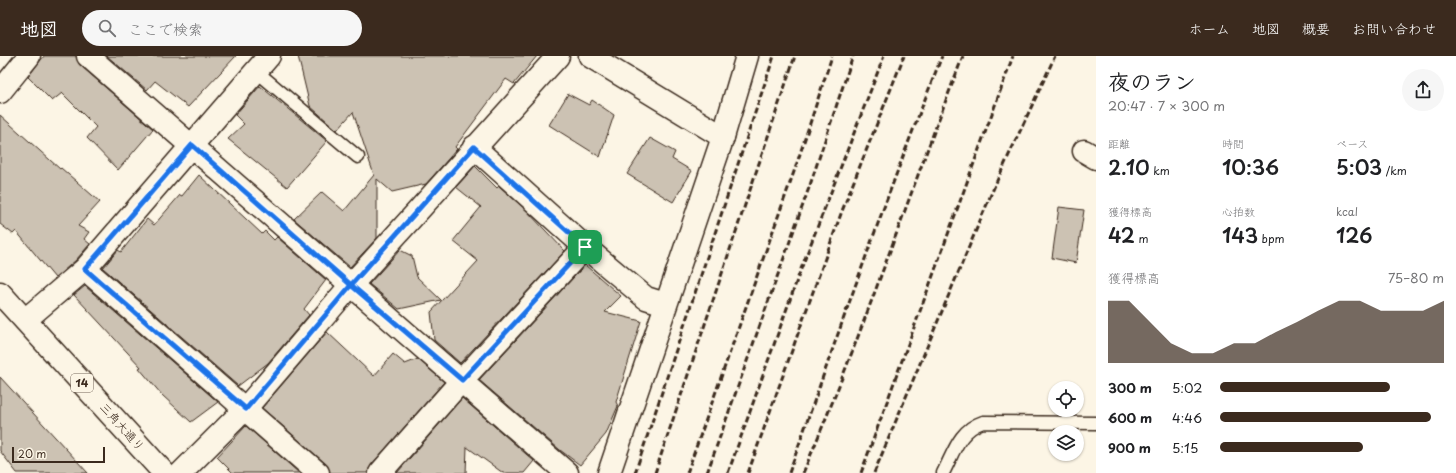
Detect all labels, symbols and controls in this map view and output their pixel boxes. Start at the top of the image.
search box [82,10,362,46]
text: 地図 [20,14,58,42]
icon: search [96,17,118,39]
text: ここで検索 [128,17,203,40]
text: ホーム [1189,18,1230,39]
text: 地図 [1252,18,1280,39]
text: 概要 [1302,18,1330,39]
text: お問い合わせ [1352,18,1436,39]
text: 夜のラン [1108,64,1196,97]
button: share [1402,69,1444,111]
text: 20:47 · 7 × 300 m [1108,96,1225,115]
text: 距離 [1108,135,1130,152]
text: 時間 [1222,135,1244,152]
text: ペース [1336,135,1368,152]
text: 2.10 [1108,152,1150,182]
text: 10:36 [1222,152,1279,182]
text: 5:03 [1336,152,1382,182]
text: km [1150,162,1170,179]
text: /km [1382,162,1407,179]
text: 獲得標高 [1108,203,1152,220]
text: 心拍数 [1222,203,1255,220]
text: kcal [1336,203,1358,220]
text: 42 [1108,220,1135,250]
text: 143 [1222,220,1258,250]
text: 126 [1336,220,1373,250]
pin [568,230,602,264]
text: m [1135,230,1149,247]
text: bpm [1258,230,1285,247]
icon: arrive [574,236,596,258]
text: 獲得標高 [1108,268,1160,287]
text: 75–80 m [1388,268,1444,287]
road number: 14 [71,374,93,392]
text: 300 m [1108,378,1152,397]
text: 5:02 [1172,378,1202,397]
map controls [1048,381,1084,461]
button: locate [1048,381,1084,417]
street label: 三角大通り [96,398,150,455]
text: 600 m [1108,408,1152,427]
text: 4:46 [1172,408,1202,427]
button: layers [1048,425,1084,461]
text: 900 m [1108,438,1151,457]
text: 5:15 [1172,438,1198,457]
scale bar [12,445,105,464]
text: 20 m [18,445,46,462]

